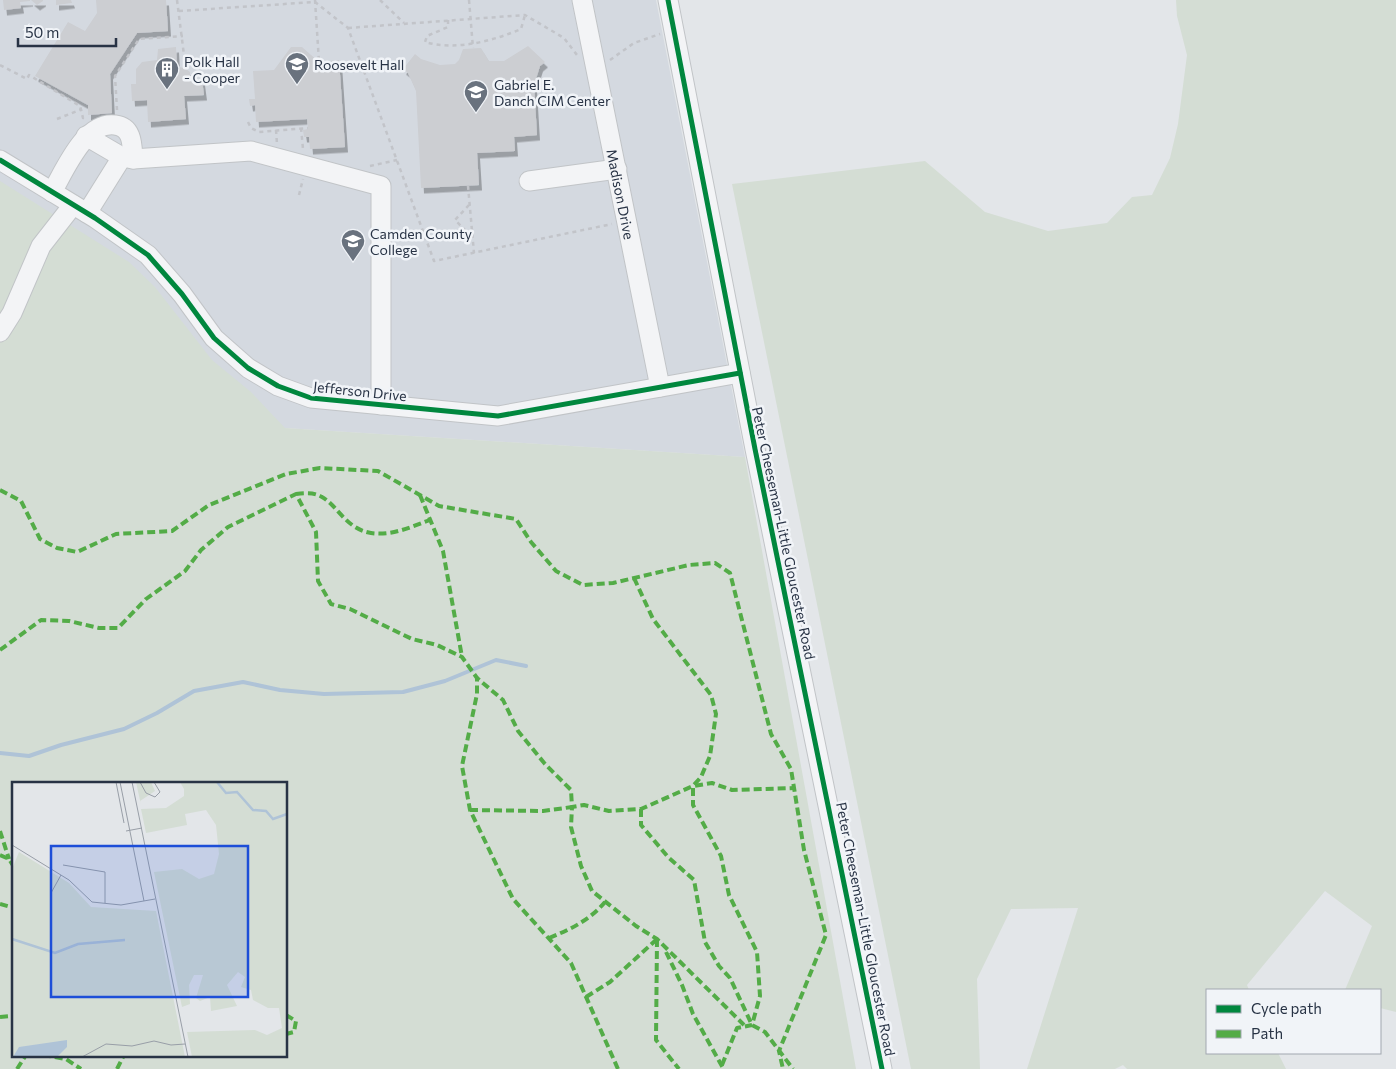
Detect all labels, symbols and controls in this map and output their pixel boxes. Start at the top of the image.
scale bar [18,15,115,47]
text: 50 m [25,23,59,41]
school or university icon: Roosevelt Hall [284,51,310,85]
place label: Polk Hall - Cooper [184,53,241,86]
building icon: Polk Hall - Cooper [154,56,180,90]
place label: Roosevelt Hall [314,56,404,73]
place label: Gabriel E. Danch CIM Center [494,76,611,109]
school or university icon: Gabriel E. Danch CIM Center [463,79,489,113]
street label: Madison Drive [604,148,639,241]
place label: Camden County College [370,225,472,258]
school or university icon: Camden County College [340,228,366,262]
street label: Jefferson Drive [312,378,408,404]
street label: Peter Cheeseman-Little Gloucester Road [749,405,819,661]
inset map [12,782,288,1056]
street label: Peter Cheeseman-Little Gloucester Road [833,801,899,1057]
legend [1206,989,1381,1054]
text: Cycle path [1251,999,1322,1017]
text: Path [1251,1024,1283,1042]

